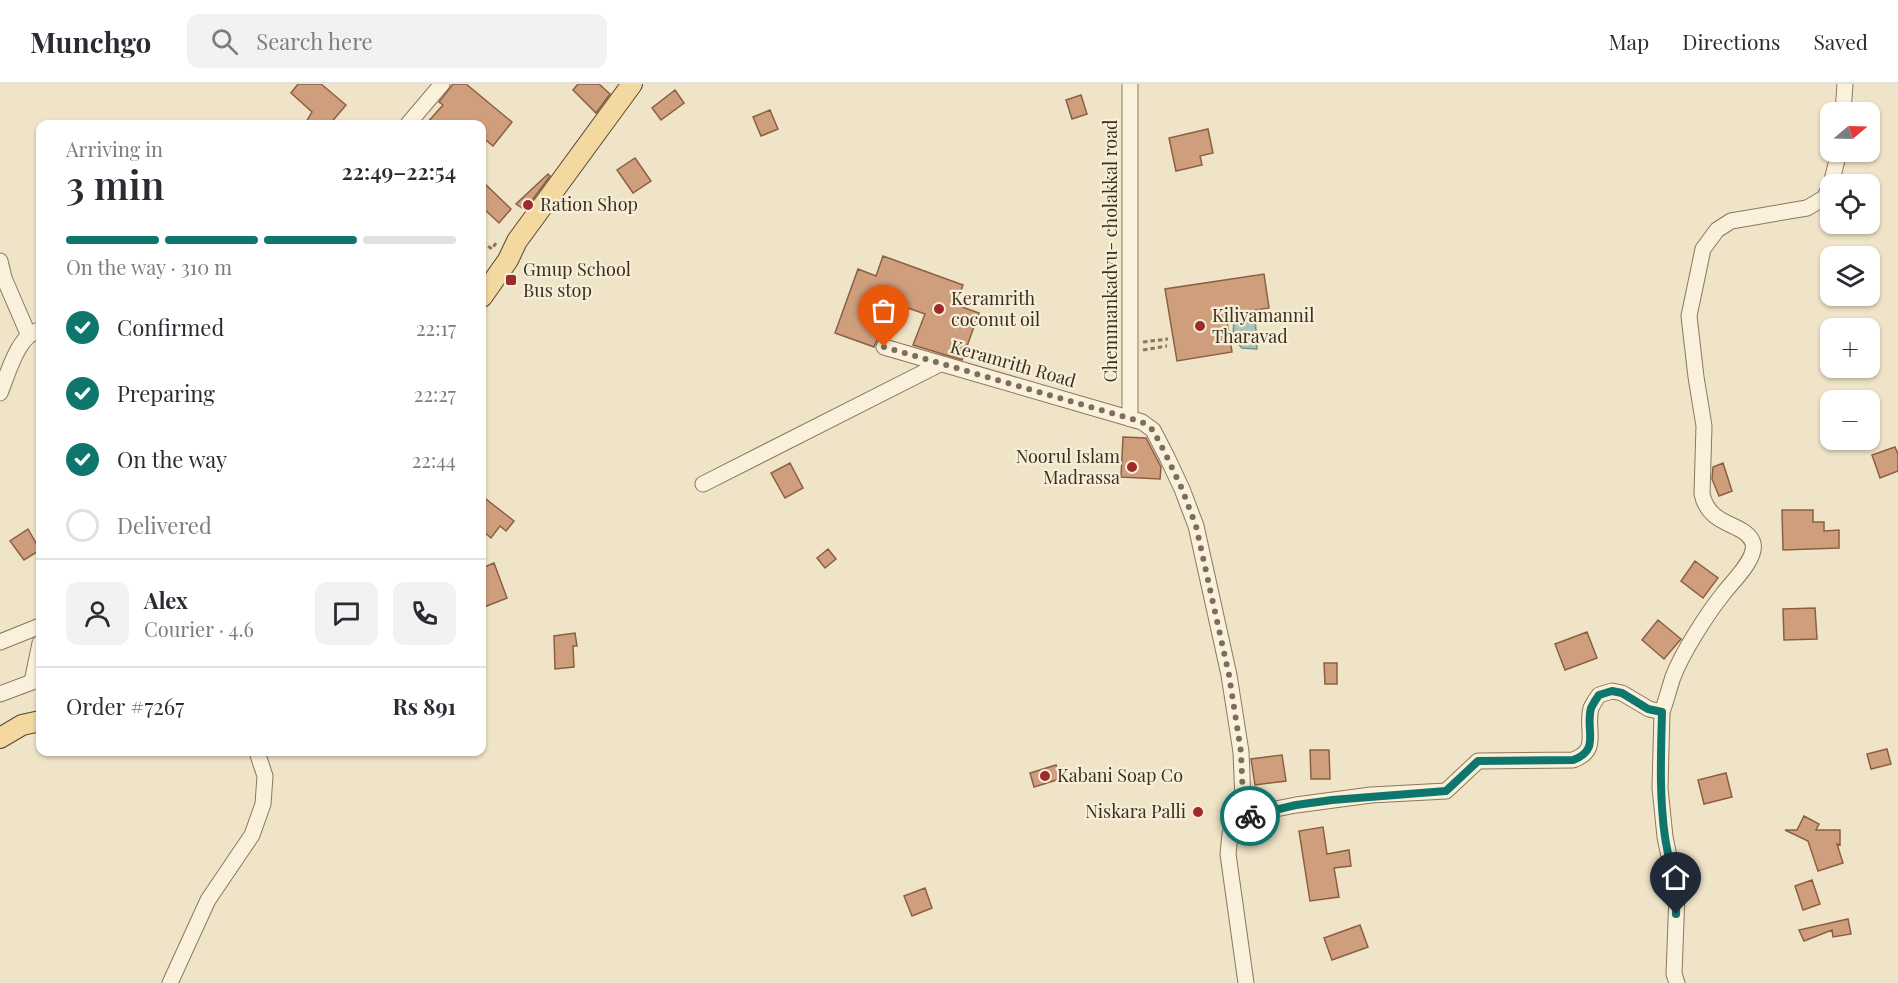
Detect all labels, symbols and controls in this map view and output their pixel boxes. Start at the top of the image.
search box [187,14,607,68]
text: Munchgo [30,23,151,60]
icon: search [208,25,241,58]
text: Search here [256,26,373,56]
text: Map [1608,27,1649,55]
text: Directions [1682,27,1780,55]
text: Saved [1813,27,1868,55]
north arrow [1820,102,1880,162]
map controls [1820,102,1880,450]
street label: Chemmankadvu- cholakkal road [1098,119,1122,383]
text: Arriving in [66,135,163,162]
text: 22:49–22:54 [342,156,456,186]
text: 3 min [66,158,164,210]
button: locate [1820,174,1880,234]
place label: Ration Shop [540,192,638,216]
marker: Ration Shop [521,198,535,212]
button: layers [1820,246,1880,306]
text: On the way · 310 m [66,253,232,280]
place label: Gmup School Bus stop [523,257,631,302]
marker: Gmup School Bus stop [504,273,518,287]
pin [858,285,909,347]
place label: Keramrith coconut oil [951,286,1040,331]
icon: bag [867,294,900,327]
marker: Keramrith coconut oil [932,302,946,316]
place label: Kiliyamannil Tharavad [1212,303,1314,348]
icon: check [66,311,99,344]
text: Confirmed [117,312,224,342]
text: 22:17 [416,314,456,341]
button: + [1820,318,1880,378]
marker: Kiliyamannil Tharavad [1193,319,1207,333]
street label: Keramrith Road [948,334,1079,393]
icon: check [66,377,99,410]
text: Preparing [117,378,215,408]
text: 22:27 [414,380,456,407]
button: − [1820,390,1880,450]
icon: check [66,443,99,476]
text: On the way [117,444,227,474]
place label: Noorul Islam Madrassa [1016,444,1120,489]
text: 22:44 [412,446,456,473]
marker: Noorul Islam Madrassa [1125,460,1139,474]
text: Delivered [117,510,212,540]
button: person [66,582,129,645]
button: chat [315,582,378,645]
button: phone [393,582,456,645]
text: Alex [144,585,188,615]
text: Courier · 4.6 [144,615,254,642]
text: Order #7267 [66,691,184,721]
text: Rs 891 [393,691,456,721]
place label: Kabani Soap Co [1057,763,1183,787]
marker: Kabani Soap Co [1038,769,1052,783]
courier [1220,786,1280,846]
place label: Niskara Palli [1085,799,1186,823]
icon: bike [1234,800,1267,833]
marker: Niskara Palli [1191,805,1205,819]
pin [1650,852,1701,914]
icon: home [1659,861,1692,894]

